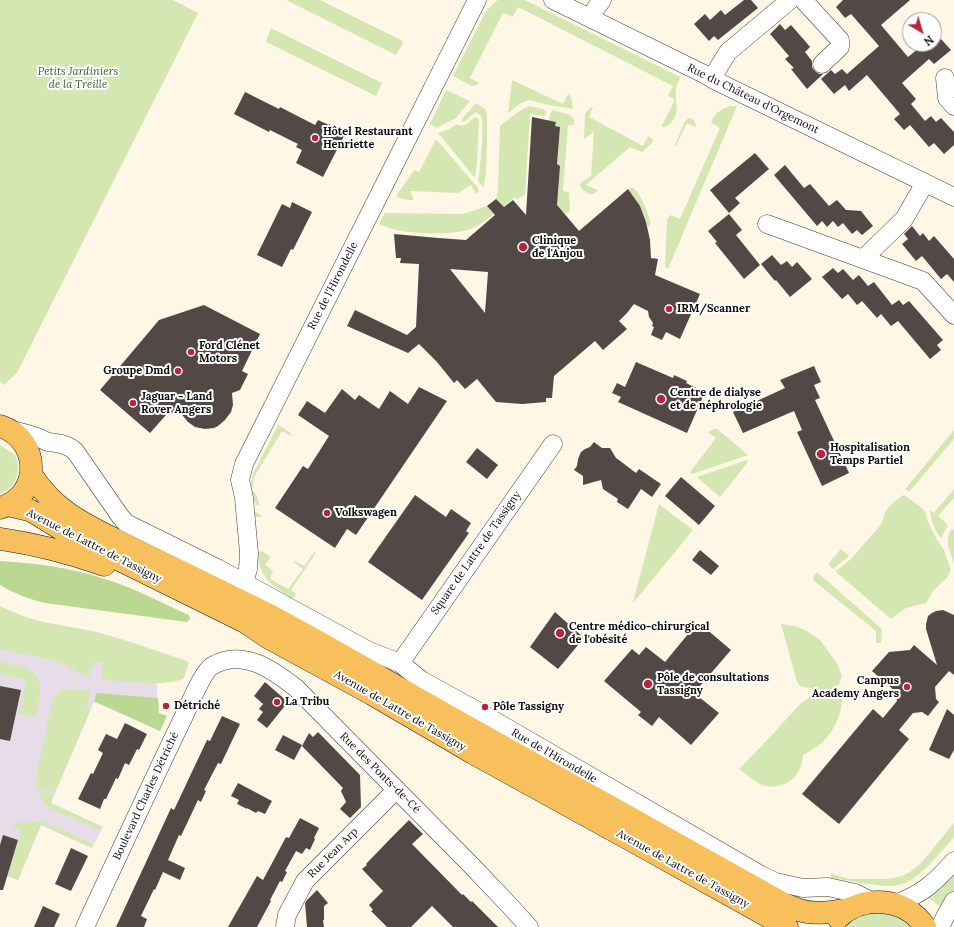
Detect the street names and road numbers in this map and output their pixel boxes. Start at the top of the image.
street label: Rue du Château d'Orgemont [685,61,821,137]
street label: Rue de l'Hirondelle [305,240,361,332]
street label: Square de Lattre de Tassigny [428,489,524,617]
street label: Avenue de Lattre de Tassigny [24,506,164,586]
street label: Avenue de Lattre de Tassigny [332,668,468,754]
street label: Rue de l'Hirondelle [509,726,599,786]
street label: Boulevard Charles Détriché [110,730,182,862]
street label: Rue des Ponts-de-Cé [337,730,423,816]
street label: Rue Jean Arp [305,825,361,881]
street label: Avenue de Lattre de Tassigny [614,827,752,911]

